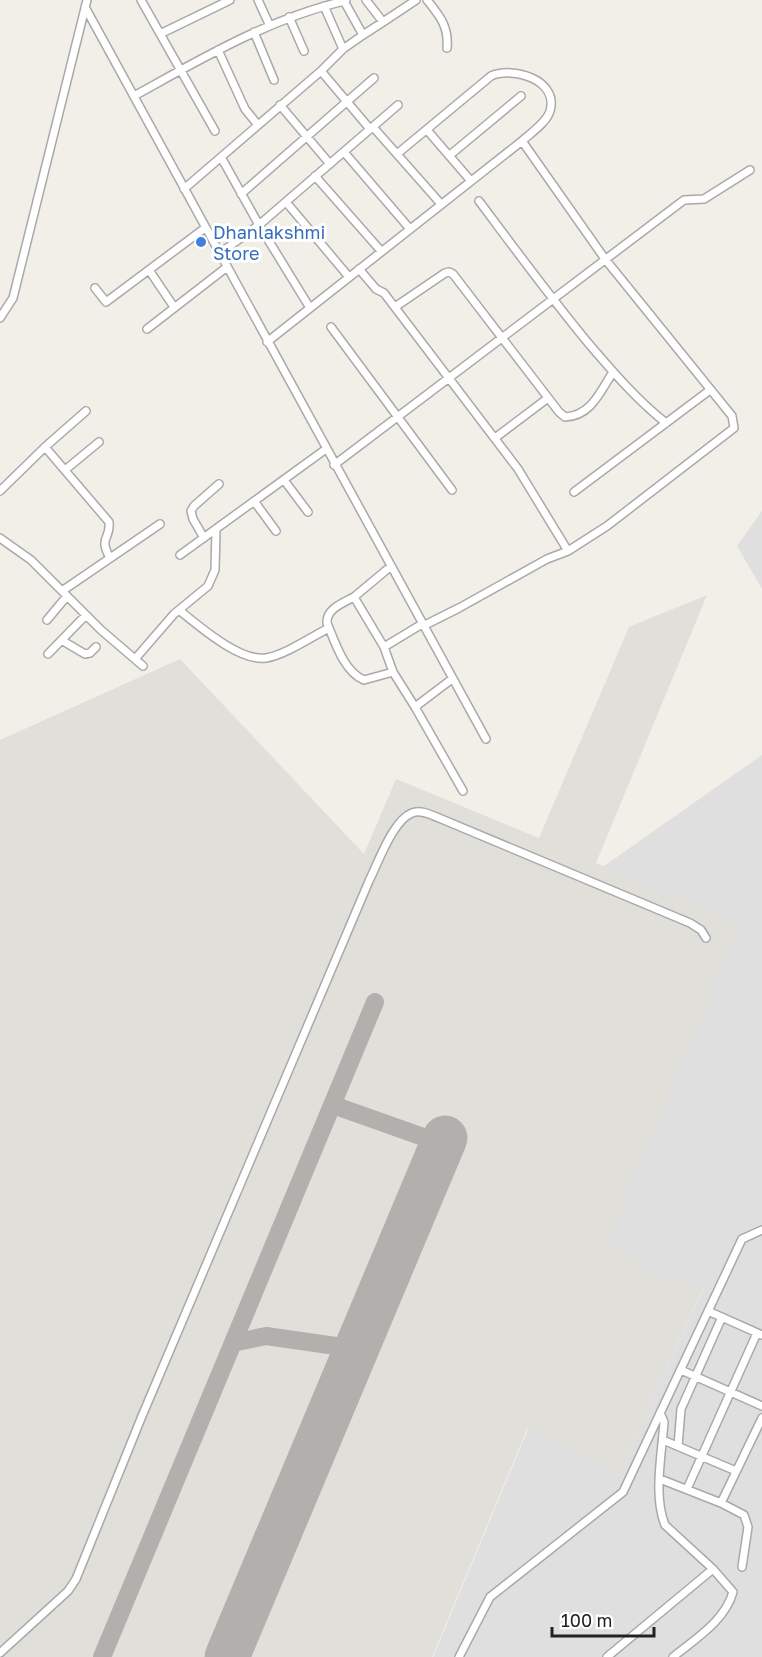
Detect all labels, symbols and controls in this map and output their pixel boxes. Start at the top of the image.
place label: Dhanlakshmi Store [213,221,325,264]
marker: Dhanlakshmi Store [194,235,208,249]
scale bar [552,1600,654,1638]
text: 100 m [561,1609,612,1631]

